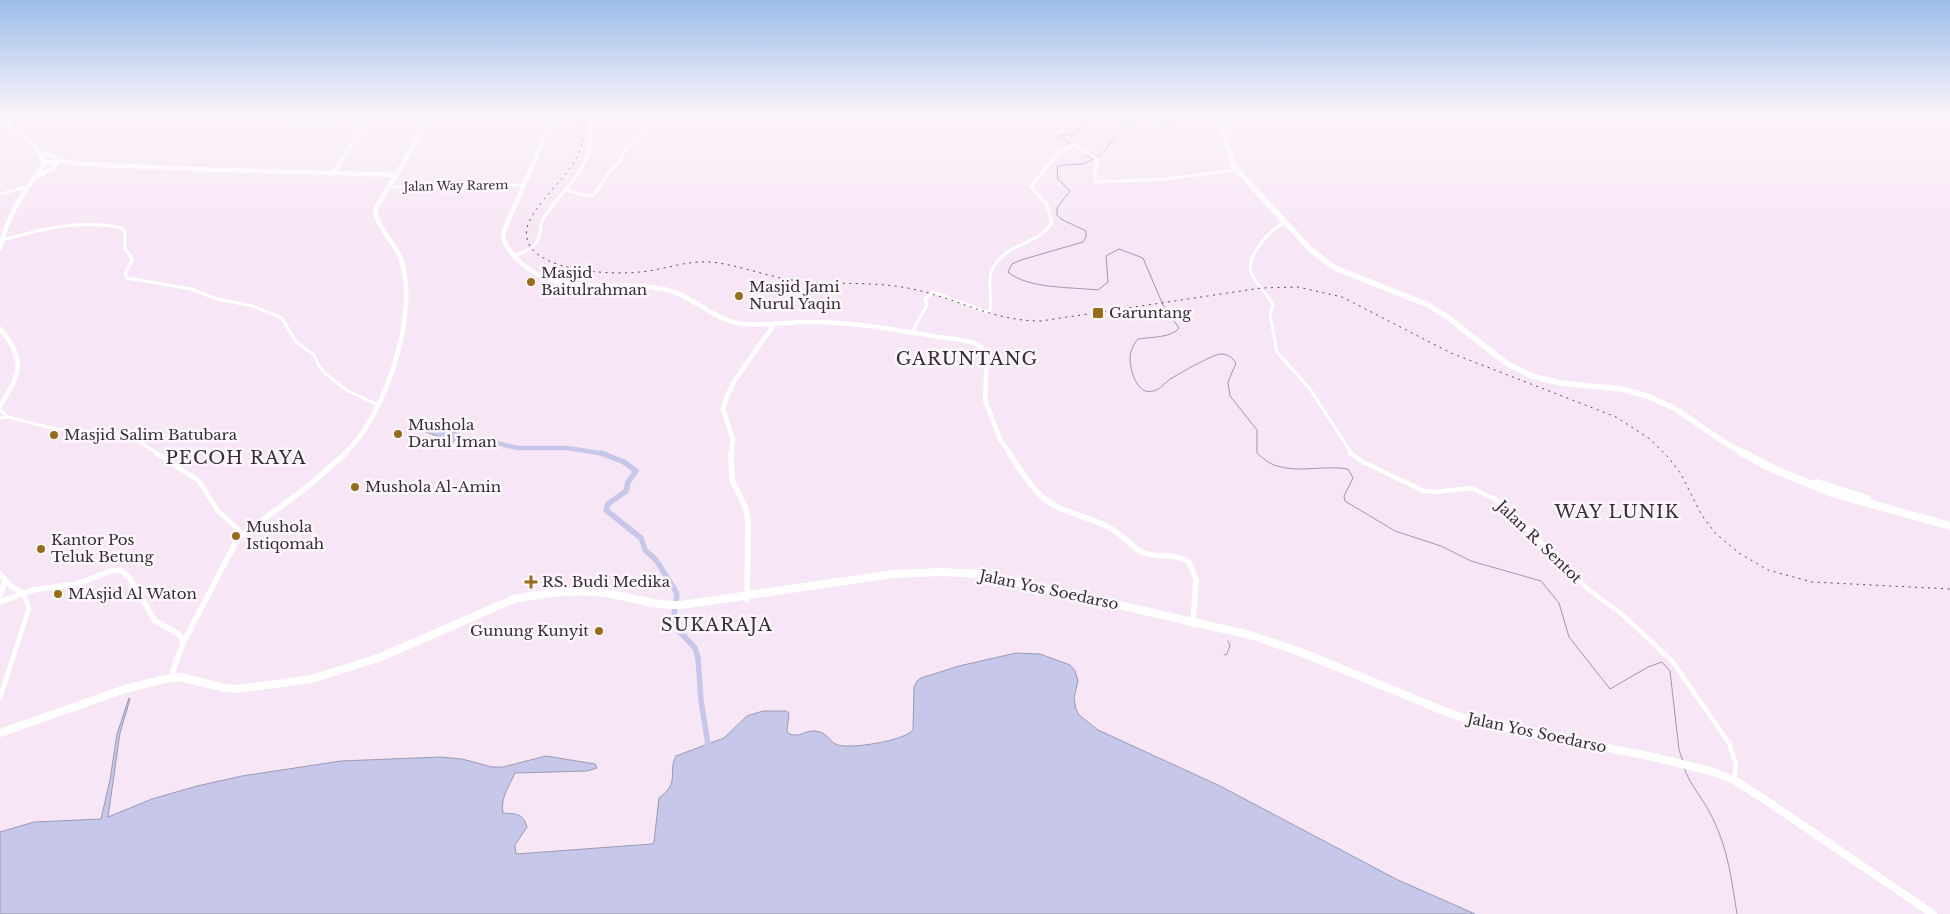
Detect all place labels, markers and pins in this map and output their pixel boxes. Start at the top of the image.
place label: Masjid Baitulrahman [541,263,647,299]
marker: Masjid Baitulrahman [525,276,537,288]
place label: Masjid Jami Nurul Yaqin [749,277,841,313]
marker: Masjid Jami Nurul Yaqin [733,290,745,302]
place label: Garuntang [1109,303,1192,322]
marker: Garuntang [1091,306,1105,320]
place label: Mushola Darul Iman [408,415,497,451]
place label: Masjid Salim Batubara [64,425,238,444]
marker: Mushola Darul Iman [392,428,404,440]
marker: Masjid Salim Batubara [48,429,60,441]
place label: Mushola Al-Amin [365,477,501,496]
marker: Mushola Al-Amin [349,481,361,493]
place label: Mushola Istiqomah [246,517,324,553]
place label: Kantor Pos Teluk Betung [51,530,154,566]
marker: Mushola Istiqomah [230,530,242,542]
marker: Kantor Pos Teluk Betung [35,543,47,555]
place label: RS. Budi Medika [542,572,671,591]
marker: RS. Budi Medika [524,575,538,589]
place label: MAsjid Al Waton [68,584,197,603]
marker: MAsjid Al Waton [52,588,64,600]
place label: Gunung Kunyit [470,621,589,640]
marker: Gunung Kunyit [593,625,605,637]

